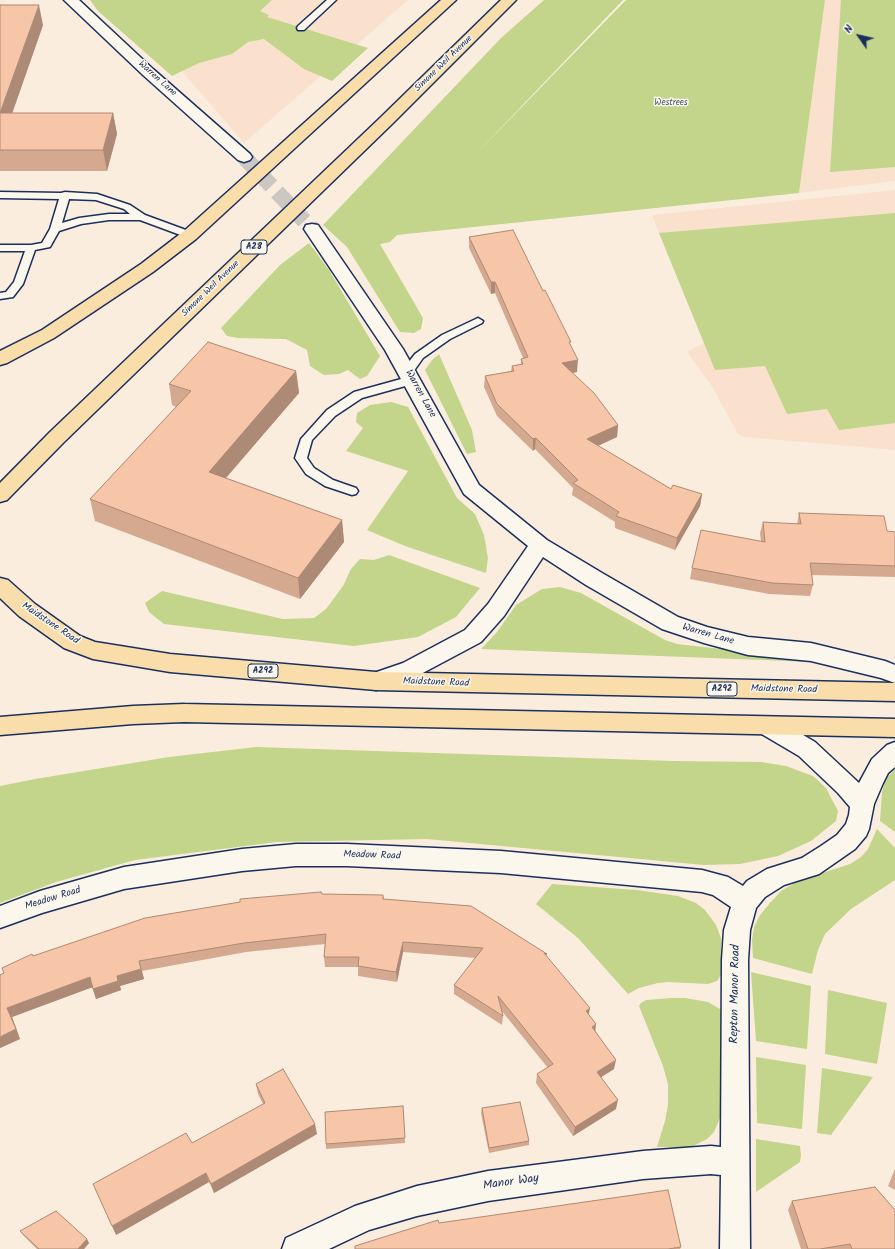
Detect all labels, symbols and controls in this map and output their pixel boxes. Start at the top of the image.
north arrow [839,16,879,56]
text: N [840,21,858,37]
street label: Simone Weil Avenue [413,34,475,94]
street label: Warren Lane [136,59,178,99]
park label: Westrees [654,98,688,108]
road number: A28 [241,240,267,254]
street label: Simone Weil Avenue [180,259,242,319]
street label: Warren Lane [402,368,438,420]
street label: Maidstone Road [19,600,81,648]
street label: Warren Lane [681,622,735,648]
road number: A292 [248,664,278,678]
street label: Maidstone Road [403,676,469,690]
road number: A292 [707,682,737,696]
street label: Maidstone Road [751,683,817,697]
street label: Meadow Road [343,849,401,863]
street label: Meadow Road [24,885,82,913]
street label: Repton Manor Road [728,944,744,1044]
street label: Manor Way [482,1172,540,1194]

